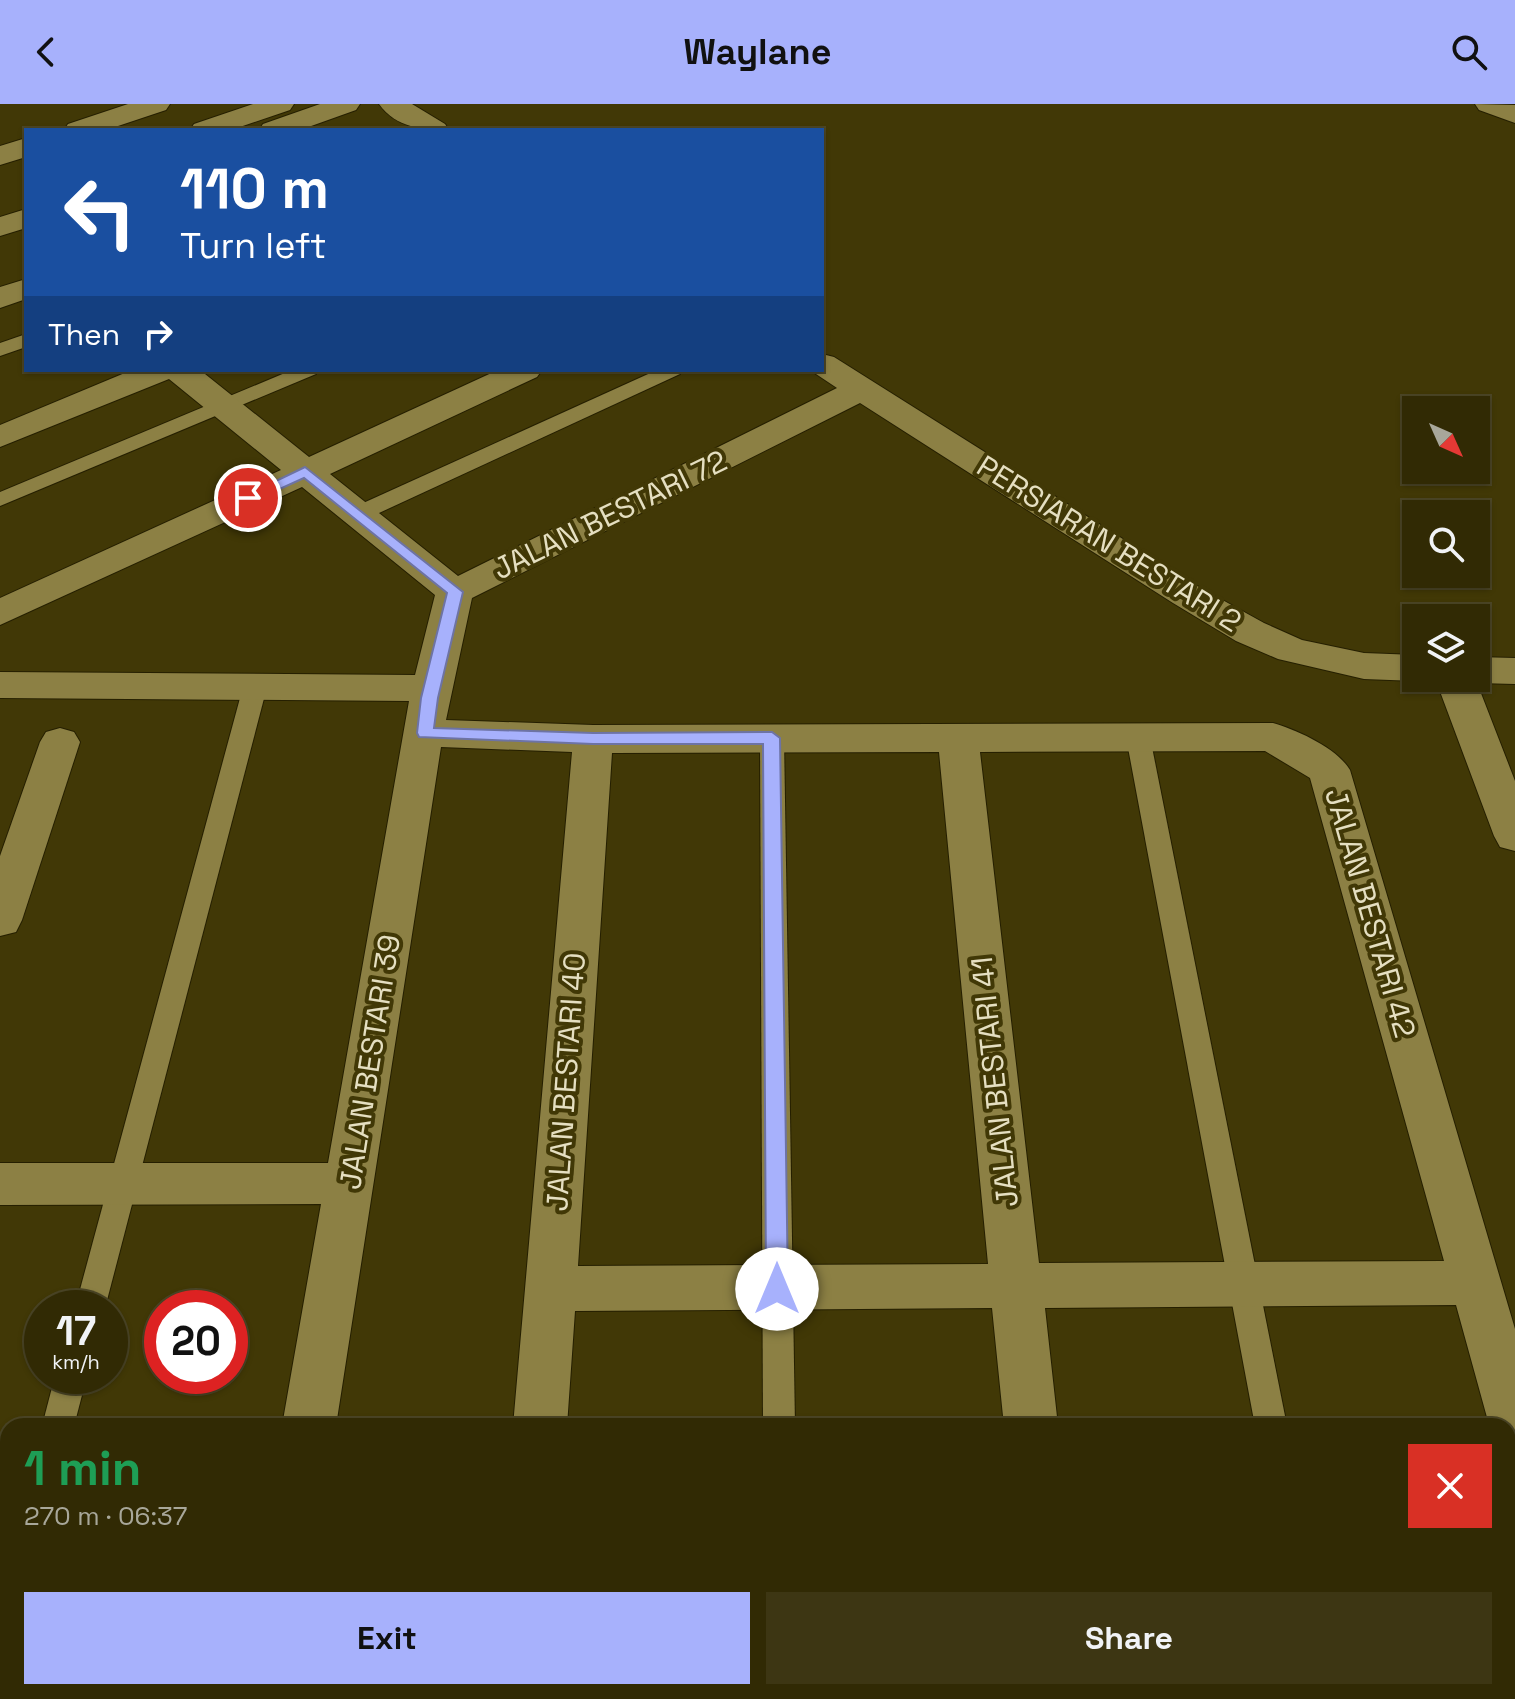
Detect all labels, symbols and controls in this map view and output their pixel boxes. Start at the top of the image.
text: Waylane [684,29,831,75]
icon: back [24,30,68,74]
icon: search [1447,30,1491,74]
text: 110 m [180,153,329,224]
icon: left [48,160,152,264]
text: Turn left [180,223,327,269]
icon: right [136,312,180,356]
text: Then [48,315,120,354]
north arrow [1402,396,1490,484]
map controls [1402,396,1490,692]
street label: JALAN BESTARI 72 [486,441,733,588]
street label: PERSIARAN BESTARI 2 [970,446,1249,641]
pin [214,464,282,532]
icon: arrive [226,476,270,520]
button: search [1402,500,1490,588]
button: layers [1402,604,1490,692]
street label: JALAN BESTARI 42 [1316,783,1425,1042]
street label: JALAN BESTARI 39 [330,932,409,1192]
street label: JALAN BESTARI 40 [537,951,594,1213]
street label: JALAN BESTARI 41 [962,955,1027,1209]
position arrow [735,1247,819,1331]
speed limit sign: 20 [144,1290,248,1394]
text: 17 [56,1306,96,1357]
text: km/h [52,1349,100,1375]
text: 1 min [24,1438,141,1499]
button: close [1408,1444,1492,1528]
text: 270 m · 06:37 [24,1499,187,1533]
button: Exit [24,1592,750,1684]
button: Share [766,1592,1492,1684]

